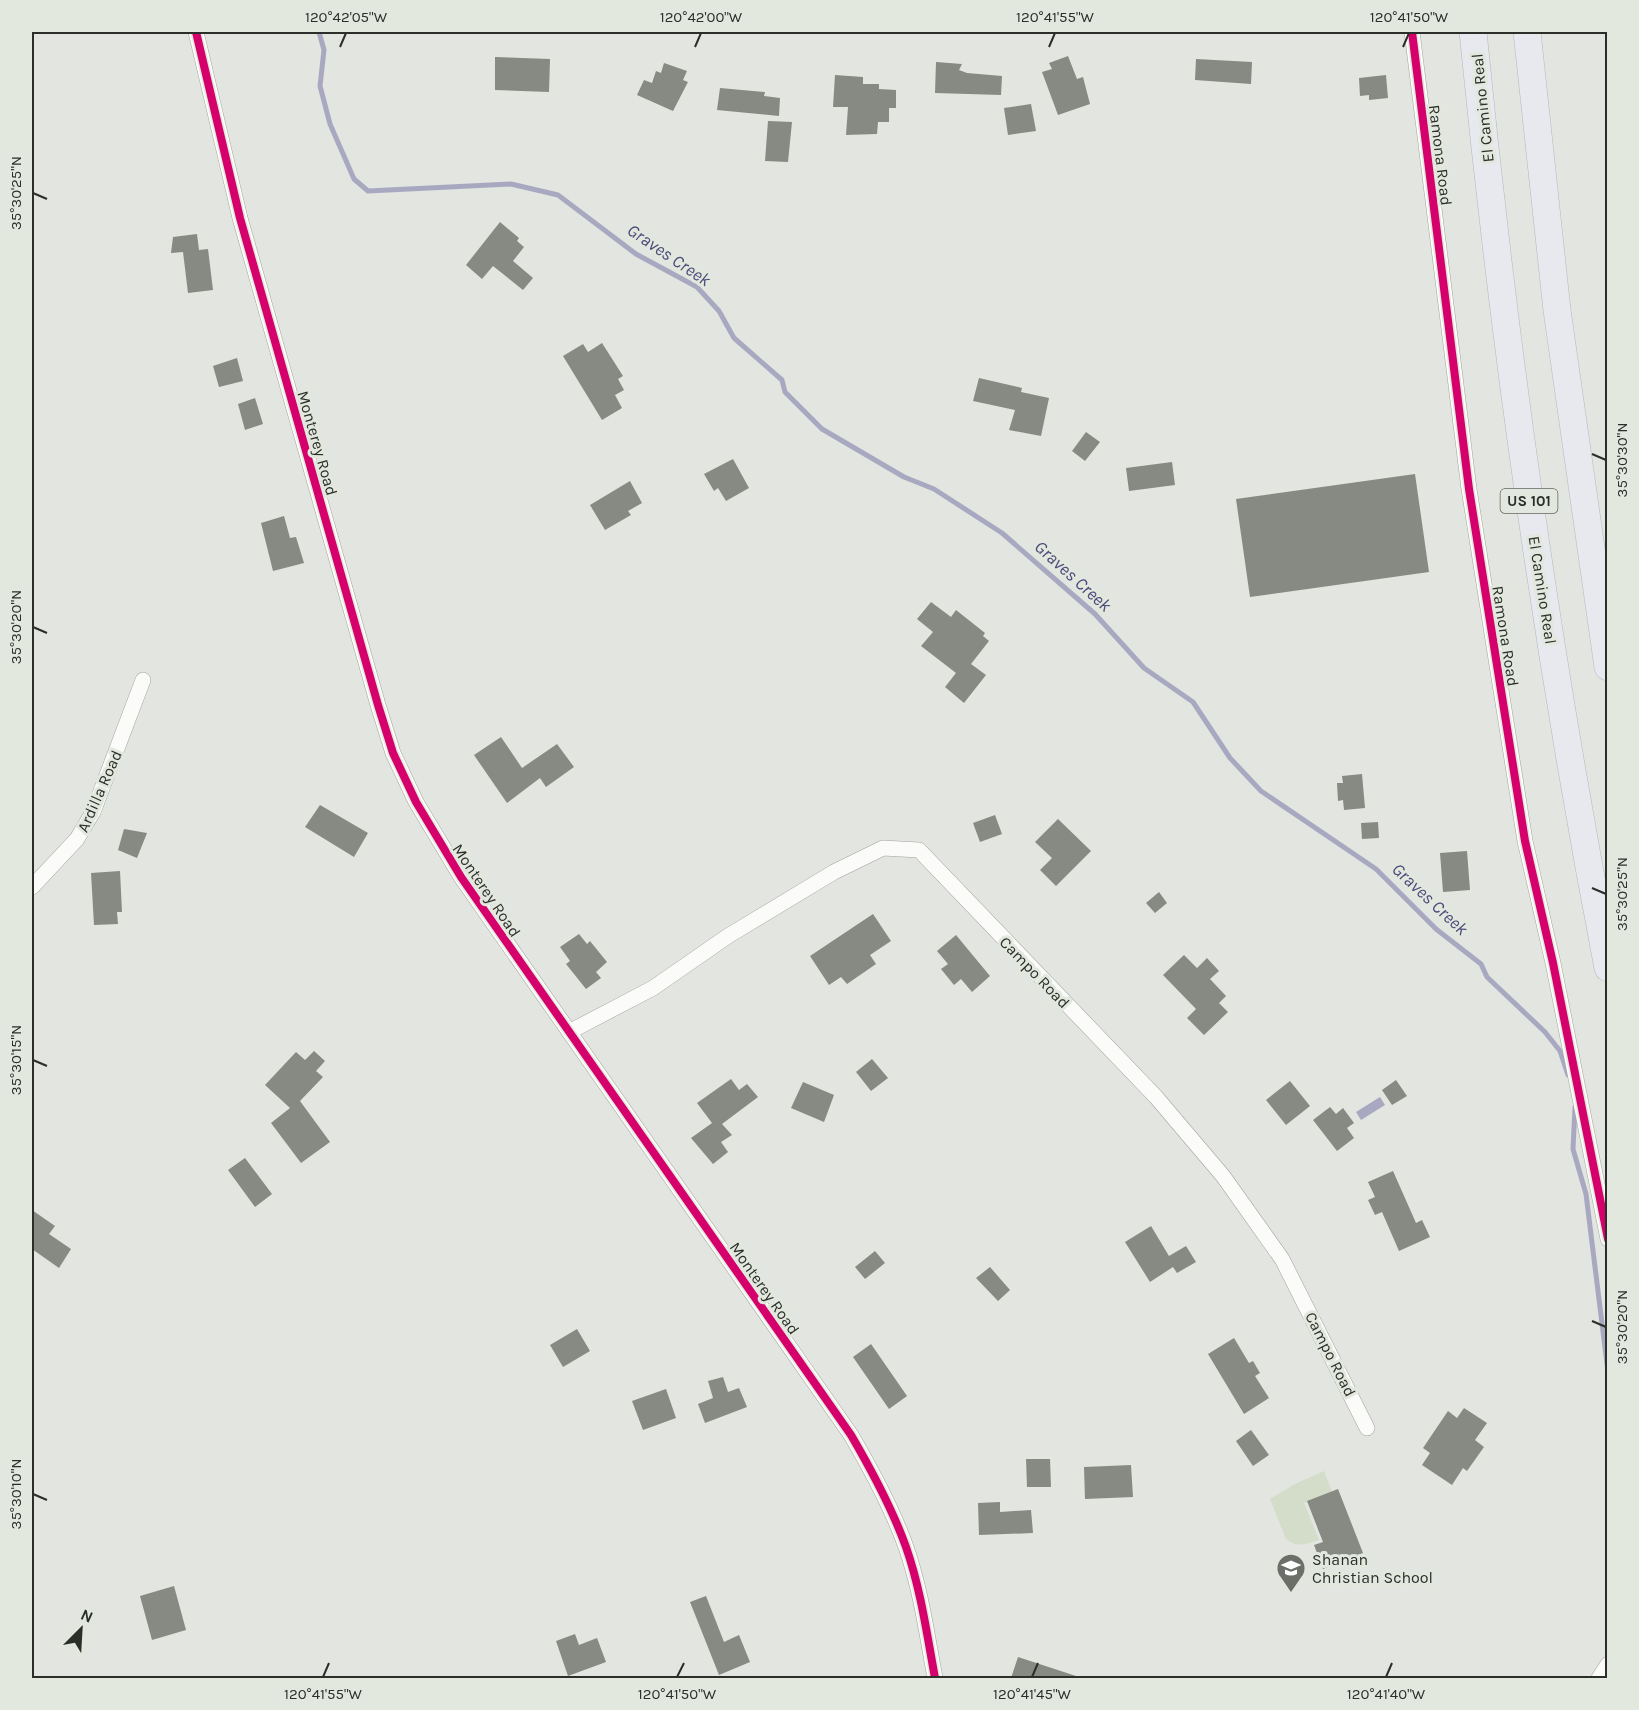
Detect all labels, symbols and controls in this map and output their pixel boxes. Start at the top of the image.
text: 120°42'05"W [305,8,388,26]
text: 120°42'00"W [660,8,743,26]
text: 120°41'55"W [1016,8,1095,26]
text: 120°41'50"W [1370,8,1449,26]
street label: El Camino Real [1467,53,1498,163]
street label: Ramona Road [1425,104,1456,207]
text: 35°30'25"N [7,156,25,230]
water label: Graves Creek [623,219,716,292]
street label: Monterey Road [293,388,342,498]
text: 35°30'30"N [1613,423,1631,497]
road number: US 101 [1500,489,1558,513]
street label: El Camino Real [1525,535,1560,645]
water label: Graves Creek [1030,536,1117,617]
street label: Ramona Road [1488,585,1523,688]
text: 35°30'20"N [7,590,25,664]
street label: Ardilla Road [73,747,126,835]
street label: Monterey Road [448,840,525,940]
text: 35°30'25"N [1613,857,1631,931]
water label: Graves Creek [1387,858,1473,941]
street label: Campo Road [996,933,1074,1012]
text: 35°30'15"N [7,1025,25,1095]
street label: Monterey Road [726,1238,803,1338]
text: 35°30'20"N [1613,1290,1631,1364]
street label: Campo Road [1301,1309,1360,1400]
text: 35°30'10"N [7,1459,25,1529]
place label: Shanan Christian School [1312,1550,1433,1587]
school or university icon: Shanan Christian School [1275,1552,1307,1594]
north arrow [51,1599,111,1659]
text: N [78,1605,96,1627]
text: 120°41'55"W [284,1685,363,1703]
text: 120°41'50"W [638,1685,717,1703]
text: 120°41'45"W [993,1685,1072,1703]
text: 120°41'40"W [1347,1685,1426,1703]

